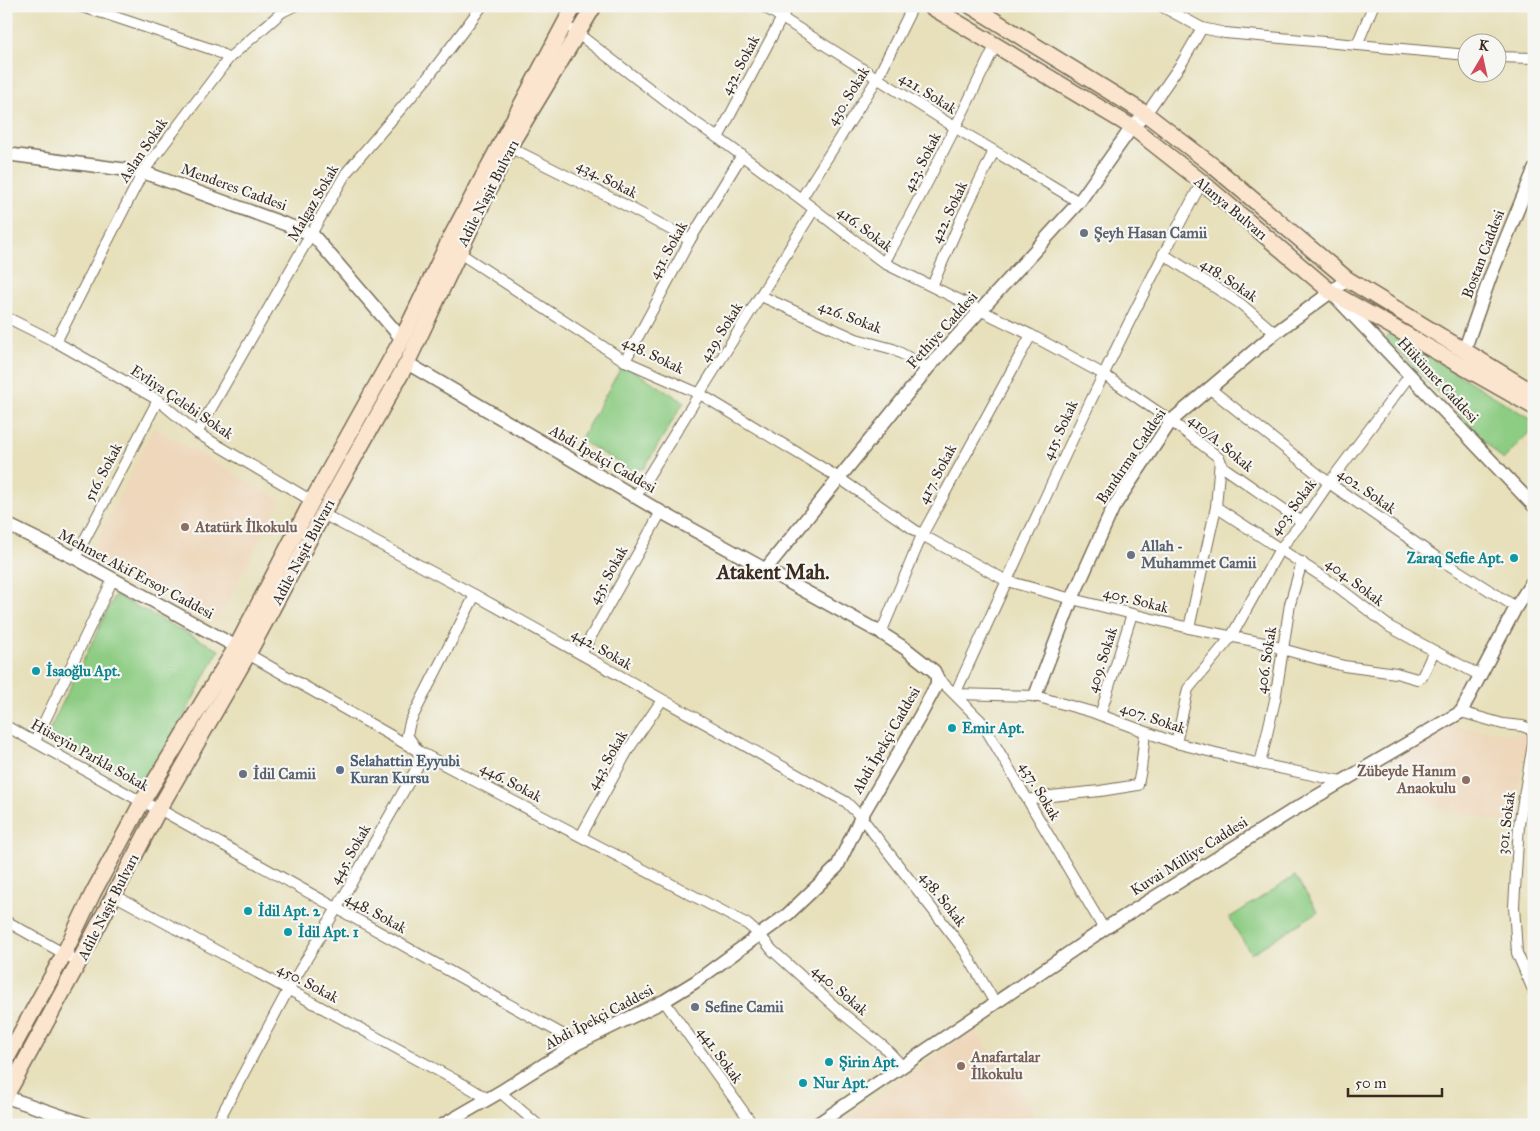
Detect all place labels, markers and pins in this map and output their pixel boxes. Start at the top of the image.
place label: Şeyh Hasan Camii [1094,224,1208,243]
marker: Şeyh Hasan Camii [1078,227,1090,239]
place label: Atatürk İlkokulu [194,517,297,536]
marker: Atatürk İlkokulu [179,521,191,533]
place label: Allah - Muhammet Camii [1140,537,1257,572]
marker: Allah - Muhammet Camii [1125,549,1137,561]
place label: Zaraq Sefie Apt. [1407,549,1504,568]
marker: Zaraq Sefie Apt. [1508,552,1520,564]
place label: İsaoğlu Apt. [46,661,120,681]
marker: İsaoğlu Apt. [30,665,42,677]
place label: Emir Apt. [962,719,1024,738]
marker: Emir Apt. [946,722,958,734]
place label: Selahattin Eyyubi Kuran Kursu [350,752,461,787]
place label: Zübeyde Hanım Anaokulu [1357,762,1456,797]
place label: İdil Camii [253,764,317,783]
marker: Selahattin Eyyubi Kuran Kursu [334,764,346,776]
marker: İdil Camii [237,768,249,780]
marker: Zübeyde Hanım Anaokulu [1460,774,1472,786]
place label: İdil Apt. 2 [258,901,321,921]
marker: İdil Apt. 2 [242,905,254,917]
place label: İdil Apt. 1 [298,922,359,942]
marker: İdil Apt. 1 [282,926,294,938]
place label: Sefine Camii [705,998,784,1016]
marker: Sefine Camii [689,1001,701,1013]
place label: Anafartalar İlkokulu [970,1048,1041,1083]
place label: Şirin Apt. [839,1053,899,1072]
marker: Şirin Apt. [823,1056,835,1068]
marker: Anafartalar İlkokulu [955,1060,967,1072]
place label: Nur Apt. [813,1074,868,1093]
marker: Nur Apt. [797,1077,809,1089]

